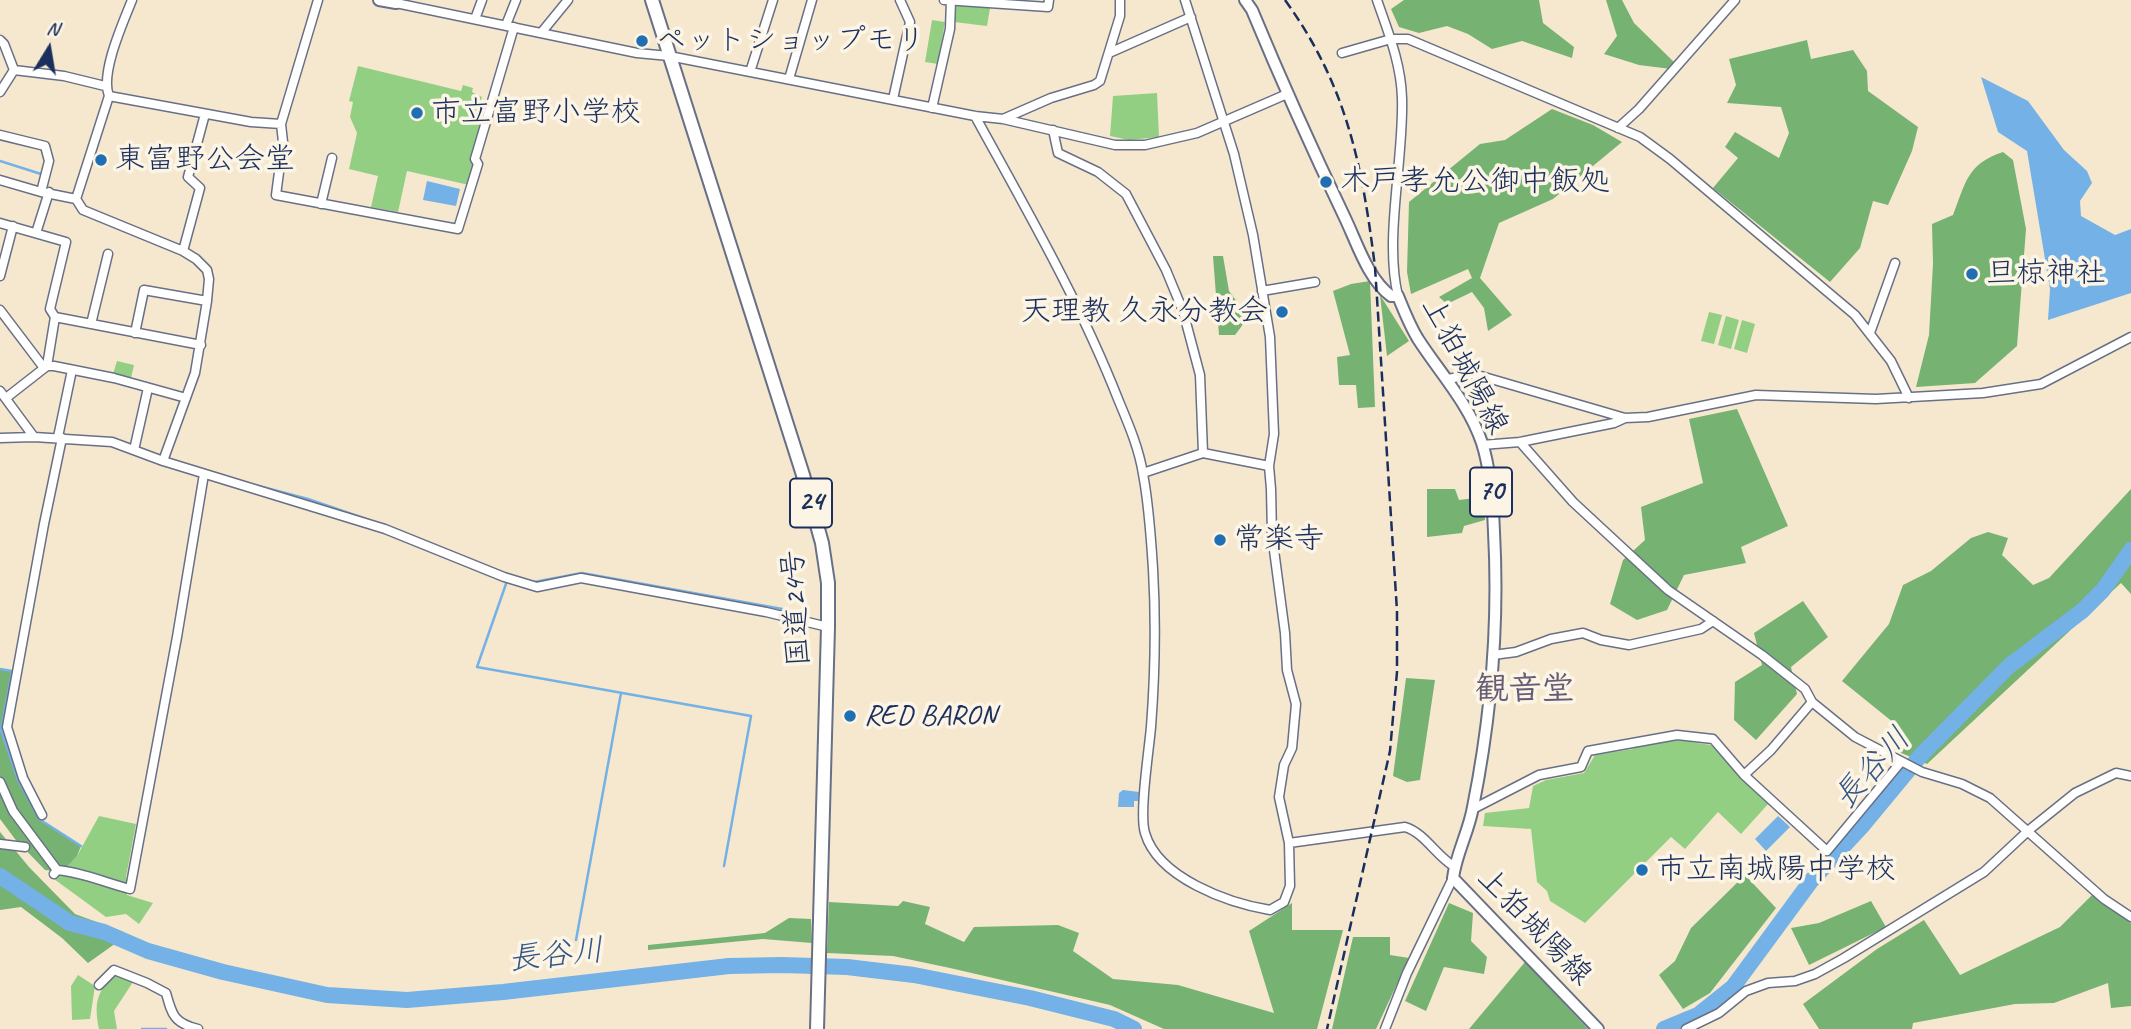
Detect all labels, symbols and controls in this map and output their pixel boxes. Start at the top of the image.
north arrow [14,14,84,84]
text: N [45,15,61,41]
place label: ペットショップモリ [656,23,926,59]
marker: ペットショップモリ [634,33,650,49]
place label: 市立富野小学校 [431,95,641,131]
marker: 市立富野小学校 [409,105,425,121]
place label: 東富野公会堂 [115,142,295,178]
marker: 東富野公会堂 [93,152,109,168]
place label: 木戸孝允公御中飯処 [1340,164,1610,200]
marker: 木戸孝允公御中飯処 [1318,174,1334,190]
place label: 旦椋神社 [1986,256,2106,292]
marker: 旦椋神社 [1964,266,1980,282]
street label: 上狛城陽線 [1413,291,1515,441]
place label: 天理教 久永分教会 [1021,294,1268,330]
marker: 天理教 久永分教会 [1274,304,1290,320]
road number: 70 [1470,468,1512,516]
road number: 24 [790,478,832,528]
place label: 常楽寺 [1234,522,1324,558]
marker: 常楽寺 [1212,532,1228,548]
street label: 国道24号 [776,549,818,667]
district label: 観音堂 [1476,670,1574,710]
place label: RED BARON [864,698,997,734]
marker: RED BARON [842,708,858,724]
water label: 長谷川 [1827,720,1919,818]
place label: 市立南城陽中学校 [1656,852,1896,888]
street label: 上狛城陽線 [1469,861,1599,993]
marker: 市立南城陽中学校 [1634,862,1650,878]
water label: 長谷川 [506,932,606,980]

